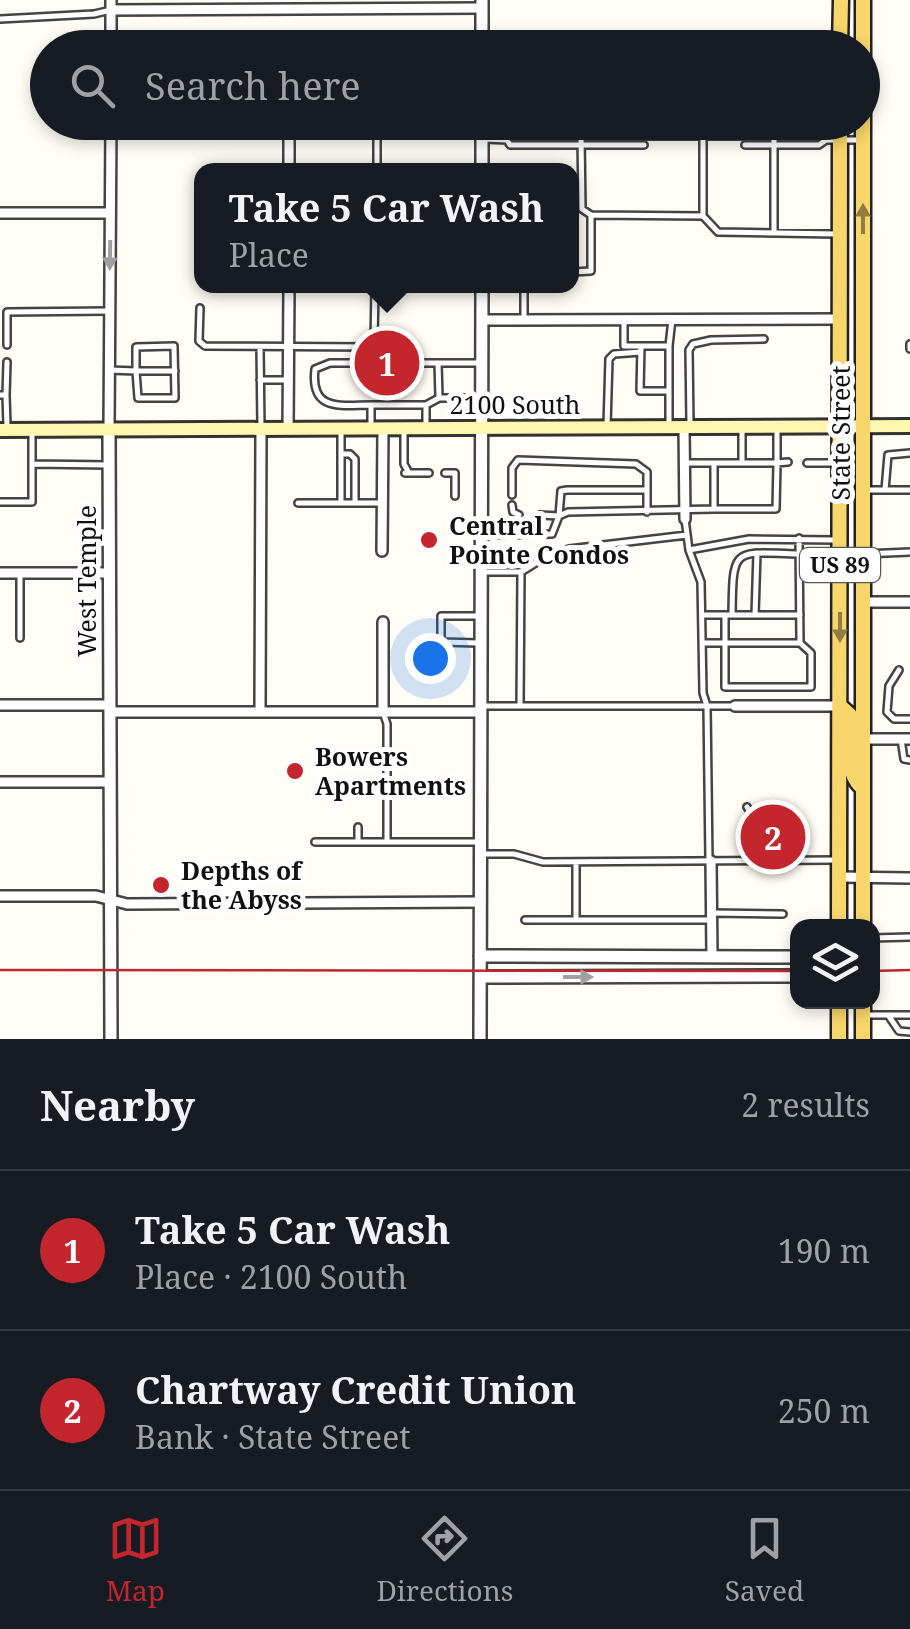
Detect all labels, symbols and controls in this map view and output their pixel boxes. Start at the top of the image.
search box [30,30,880,140]
icon: search [65,58,120,113]
text: Search here [145,59,361,111]
popup [194,163,579,293]
text: Take 5 Car Wash [229,181,544,233]
one-way arrow [855,202,871,234]
text: Place [229,233,309,276]
one-way arrow [102,239,118,271]
pin: 1 [354,326,420,400]
street label: State Street [823,365,857,500]
street label: 2100 South [450,387,581,421]
street label: West Temple [69,505,103,657]
place label: Central Pointe Condos [449,508,629,571]
marker: Central Pointe Condos [418,529,440,551]
road number: US 89 [800,548,880,582]
one-way arrow [832,612,848,644]
your location [405,633,456,684]
place label: Bowers Apartments [315,739,466,802]
marker: Bowers Apartments [284,760,306,782]
pin: 2 [740,800,806,874]
place label: Depths of the Abyss [181,853,303,916]
marker: Depths of the Abyss [150,874,172,896]
map controls [790,919,880,1009]
button: layers [790,919,880,1009]
one-way arrow [563,969,595,985]
text: Nearby [40,1076,195,1133]
text: 2 results [741,1083,870,1126]
text: Take 5 Car Wash [135,1203,450,1255]
text: 1 [63,1229,82,1272]
text: 190 m [778,1229,870,1272]
text: Place · 2100 South [135,1255,407,1298]
text: Chartway Credit Union [135,1363,576,1415]
text: 2 [63,1389,82,1432]
text: 250 m [778,1389,870,1432]
text: Bank · State Street [135,1415,411,1458]
tab: Map [106,1511,165,1609]
tab: Directions [376,1511,513,1609]
tab: Saved [725,1511,804,1609]

